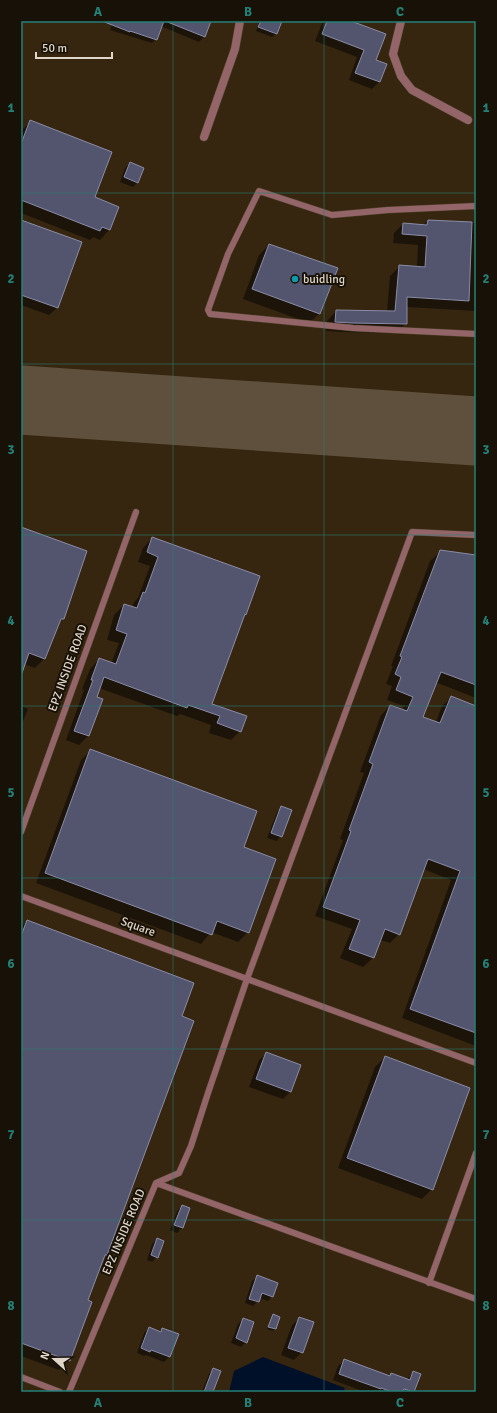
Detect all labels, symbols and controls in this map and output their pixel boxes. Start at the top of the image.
text: A [94,4,103,20]
text: B [244,4,252,20]
text: C [396,4,404,20]
scale bar [36,34,112,60]
text: 50 m [42,41,67,56]
text: 1 [7,100,15,116]
text: 1 [482,100,490,116]
text: 2 [7,271,15,287]
text: 2 [482,271,490,287]
place label: buidling [303,272,345,287]
marker: buidling [290,274,300,284]
text: 3 [7,442,15,458]
text: 3 [482,442,490,458]
text: 4 [7,613,15,629]
text: 4 [482,613,490,629]
street label: EPZ INSIDE ROAD [45,622,91,714]
text: 5 [7,785,15,801]
text: 5 [482,785,490,801]
street label: Square [119,914,157,940]
text: 6 [7,956,15,972]
text: 6 [482,956,490,972]
text: 7 [7,1127,15,1143]
text: 7 [482,1127,490,1143]
street label: EPZ INSIDE ROAD [99,1187,149,1277]
text: 8 [7,1298,15,1314]
text: 8 [482,1298,490,1314]
north arrow [34,1339,74,1379]
text: N [38,1350,53,1361]
text: A [94,1395,103,1411]
text: B [244,1395,252,1411]
text: C [396,1395,404,1411]

